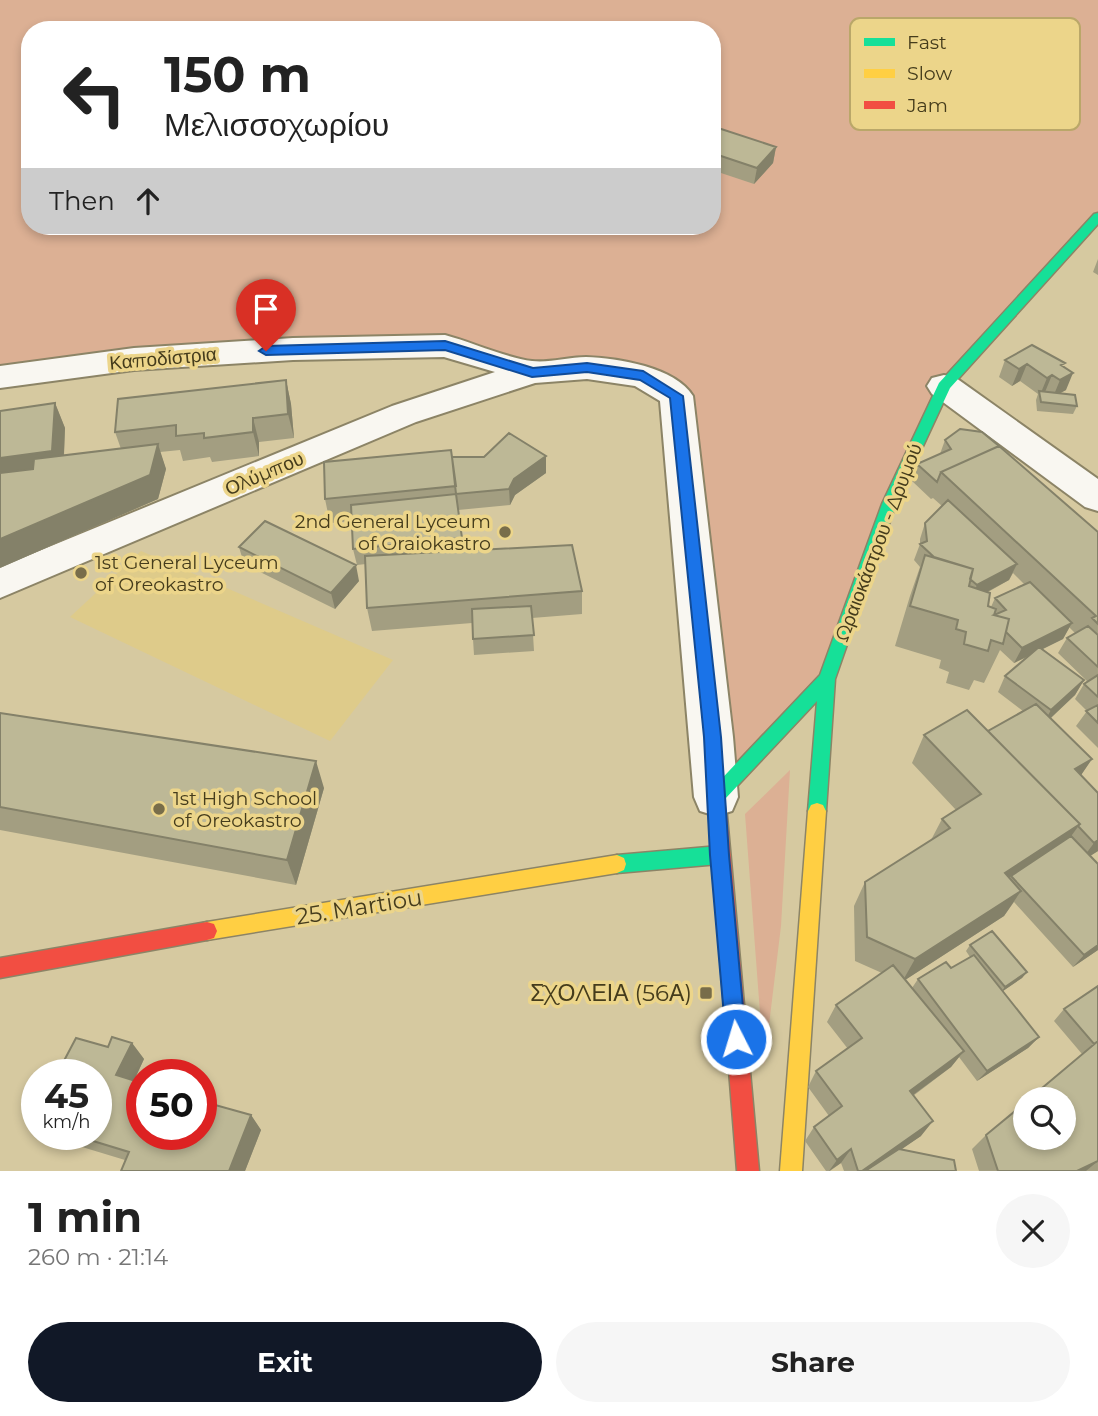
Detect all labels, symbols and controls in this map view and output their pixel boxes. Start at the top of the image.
legend [850,18,1080,130]
text: Fast [907,31,947,54]
text: 150 m [164,45,311,104]
icon: left [49,49,140,140]
text: Slow [907,62,952,85]
text: Jam [906,94,948,117]
text: Μελισσοχωρίου [164,105,389,144]
icon: ahead [129,182,167,220]
text: Then [49,185,115,217]
pin [236,279,296,351]
icon: arrive [247,290,285,328]
street label: Καποδίστρια [108,342,218,375]
street label: Ωραιοκάστρου - Δρυμού [830,440,927,644]
street label: Ολύμπου [221,447,307,500]
place label: 2nd General Lyceum of Oraiokastro [295,510,491,555]
marker: 2nd General Lyceum of Oraiokastro [497,524,513,540]
place label: 1st General Lyceum of Oreokastro [95,551,279,596]
marker: 1st General Lyceum of Oreokastro [73,565,89,581]
place label: 1st High School of Oreokastro [173,787,317,832]
marker: 1st High School of Oreokastro [151,801,167,817]
street label: 25. Martiou [294,883,424,931]
place label: ΣΧΟΛΕΙΑ (56Α) [530,979,692,1007]
marker: ΣΧΟΛΕΙΑ (56Α) [698,985,714,1001]
position arrow [699,1002,773,1076]
speed limit sign: 50 [126,1059,217,1150]
text: 45 [44,1074,89,1117]
map controls [1013,1087,1076,1150]
button: search [1013,1087,1076,1150]
text: km/h [42,1111,91,1133]
text: 1 min [28,1191,142,1243]
button: close [996,1194,1070,1268]
text: 260 m · 21:14 [28,1243,168,1271]
button: Exit [28,1322,542,1402]
button: Share [556,1322,1070,1402]

